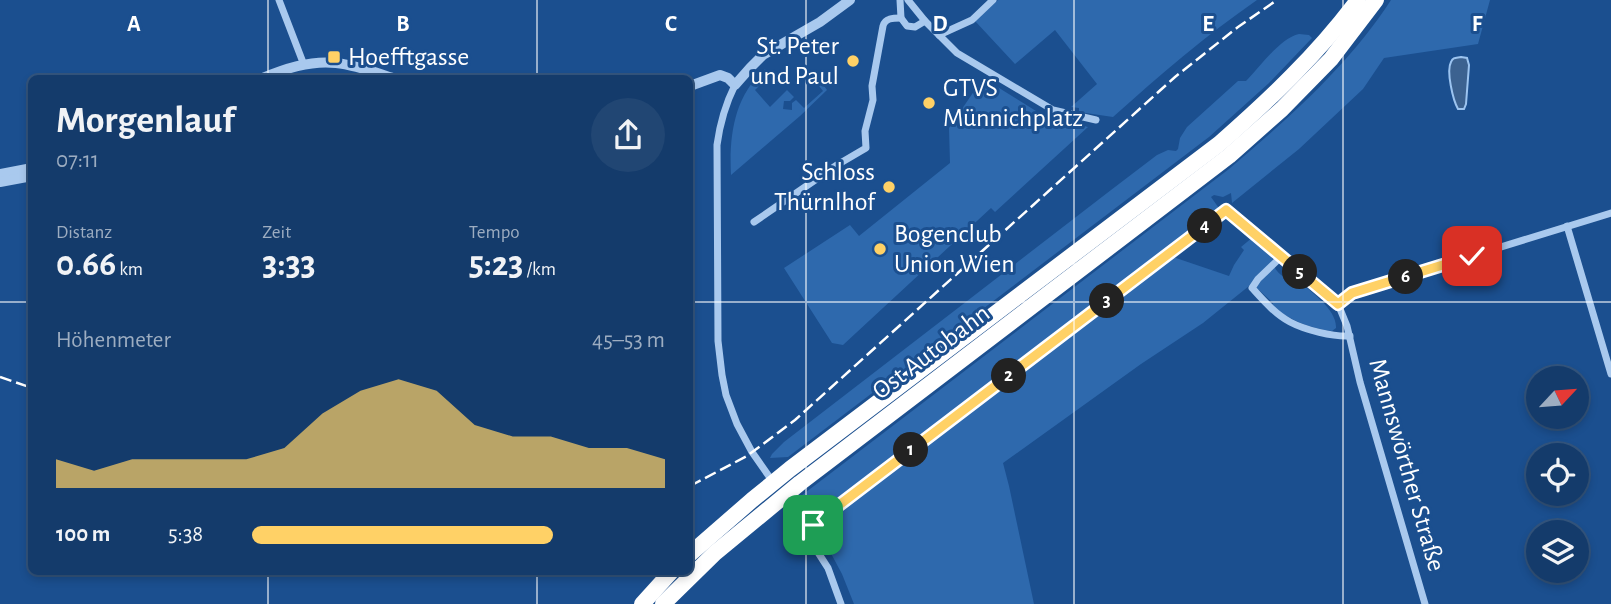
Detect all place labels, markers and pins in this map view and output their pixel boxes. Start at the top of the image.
place label: St. Peter und Paul [750,33,840,89]
place label: Hoefftgasse [348,44,469,70]
marker: Hoefftgasse [326,49,342,65]
marker: St. Peter und Paul [845,53,861,69]
place label: GTVS Münnichplatz [943,75,1083,131]
marker: GTVS Münnichplatz [921,95,937,111]
place label: Schloss Thürnlhof [774,159,877,215]
marker: Schloss Thürnlhof [881,179,897,195]
pin: 4 [1188,208,1222,244]
place label: Bogenclub Union Wien [894,221,1015,277]
pin [1442,226,1502,286]
marker: Bogenclub Union Wien [872,241,888,257]
pin: 5 [1282,254,1318,290]
pin: 6 [1388,260,1424,294]
pin: 3 [1090,284,1124,318]
pin: 2 [992,358,1026,394]
pin: 1 [894,433,928,468]
pin [783,495,843,555]

